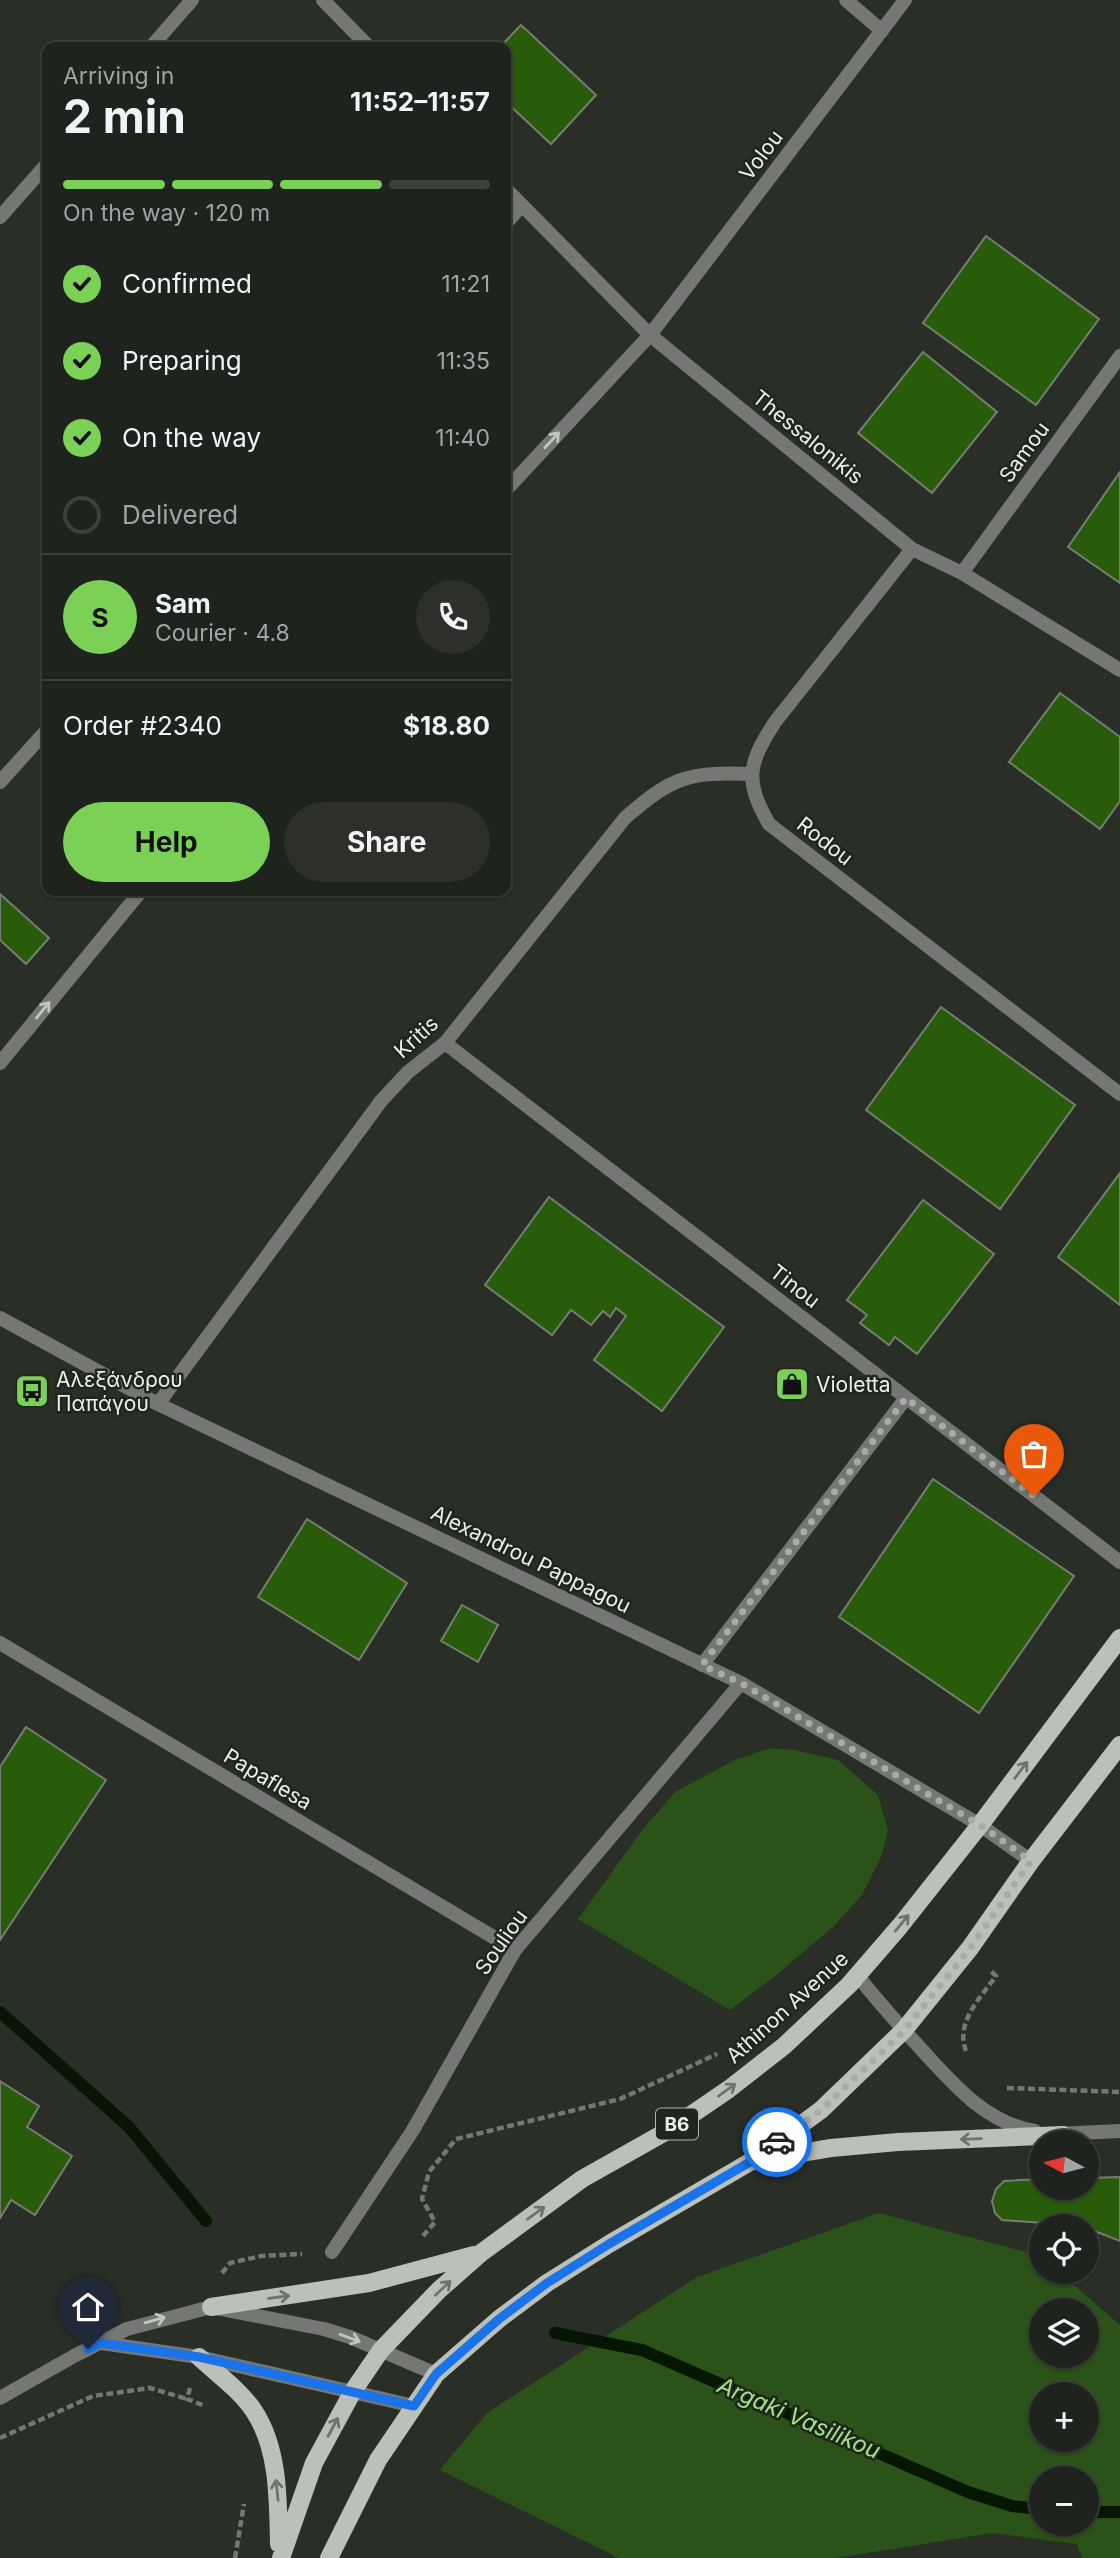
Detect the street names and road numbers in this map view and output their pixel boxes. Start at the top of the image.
street label: Volou [734,125,788,185]
street label: Thessalonikis [748,385,868,489]
street label: Samou [994,417,1054,487]
street label: Rodou [792,812,858,870]
street label: Kritis [389,1011,443,1063]
street label: Tinou [765,1259,825,1313]
street label: Alexandrou Pappagou [427,1500,635,1618]
street label: Papaflesa [220,1743,316,1815]
street label: Souliou [470,1905,532,1979]
street label: Athinon Avenue [721,1946,853,2068]
road number: B6 [656,2108,698,2140]

